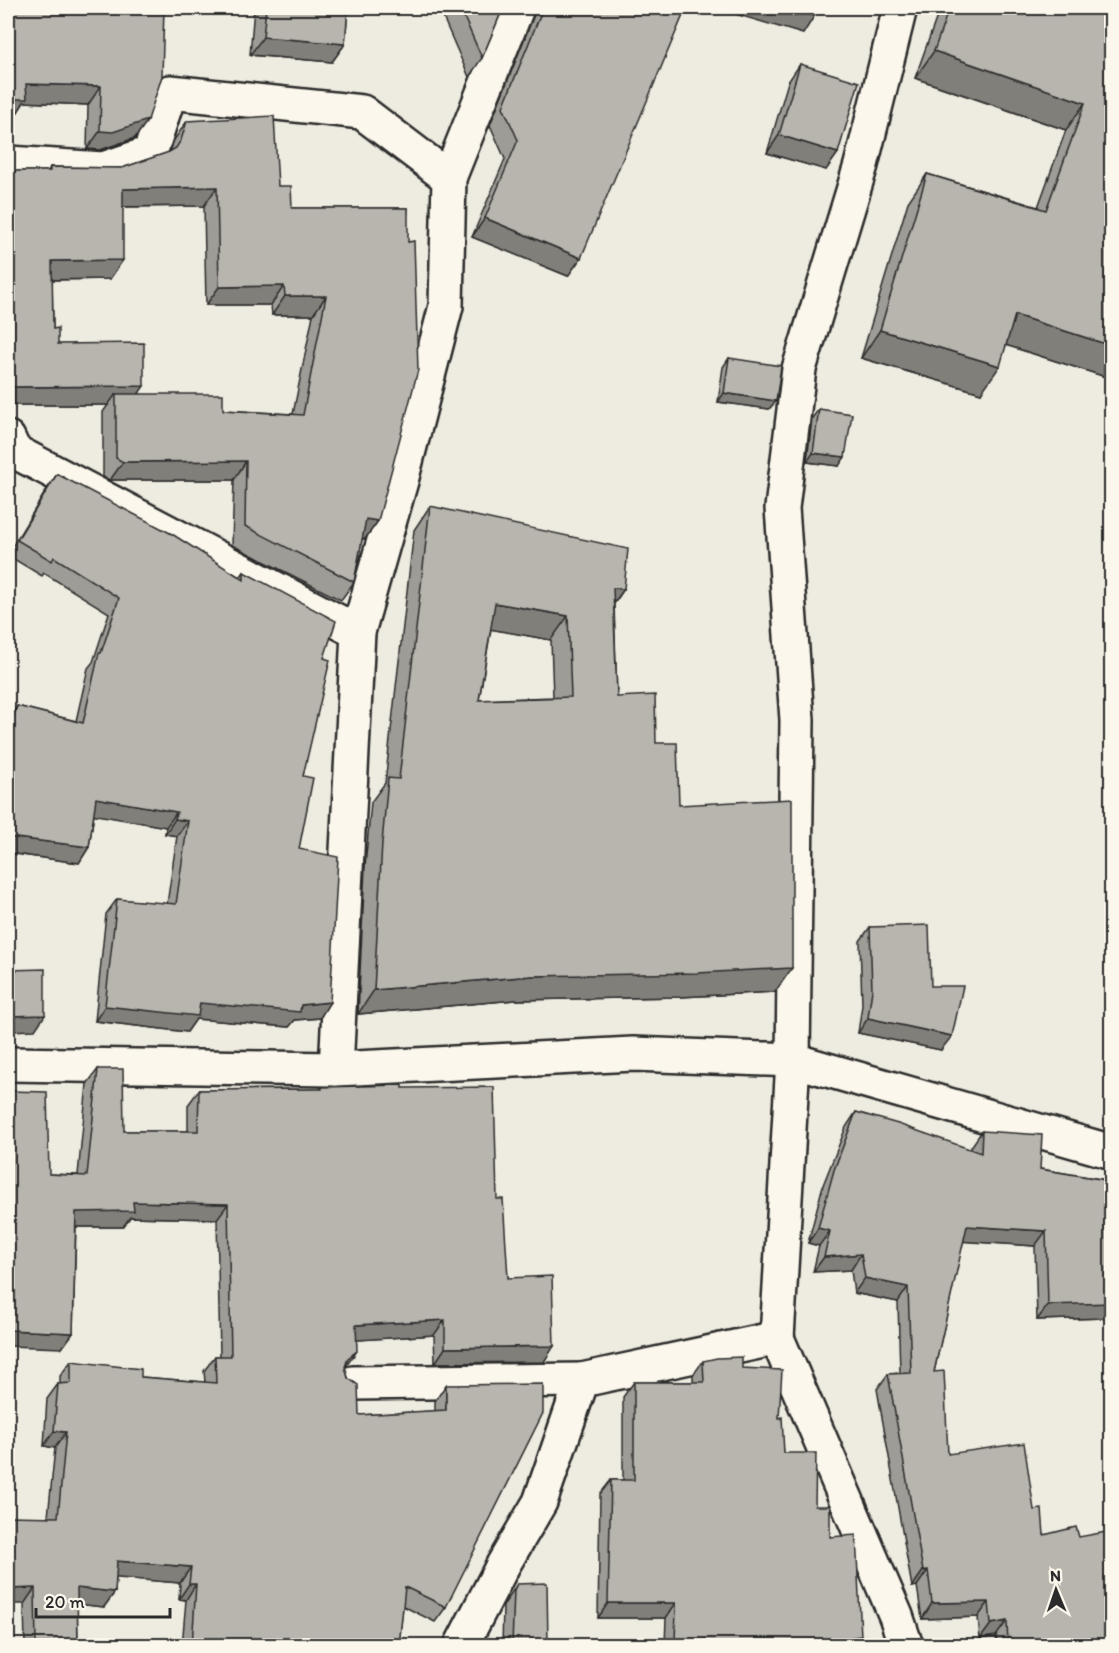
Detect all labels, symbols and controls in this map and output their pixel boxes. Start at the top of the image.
north arrow [1026,1560,1086,1620]
text: N [1050,1566,1061,1585]
scale bar [36,1581,170,1619]
text: 20 m [45,1591,85,1613]

